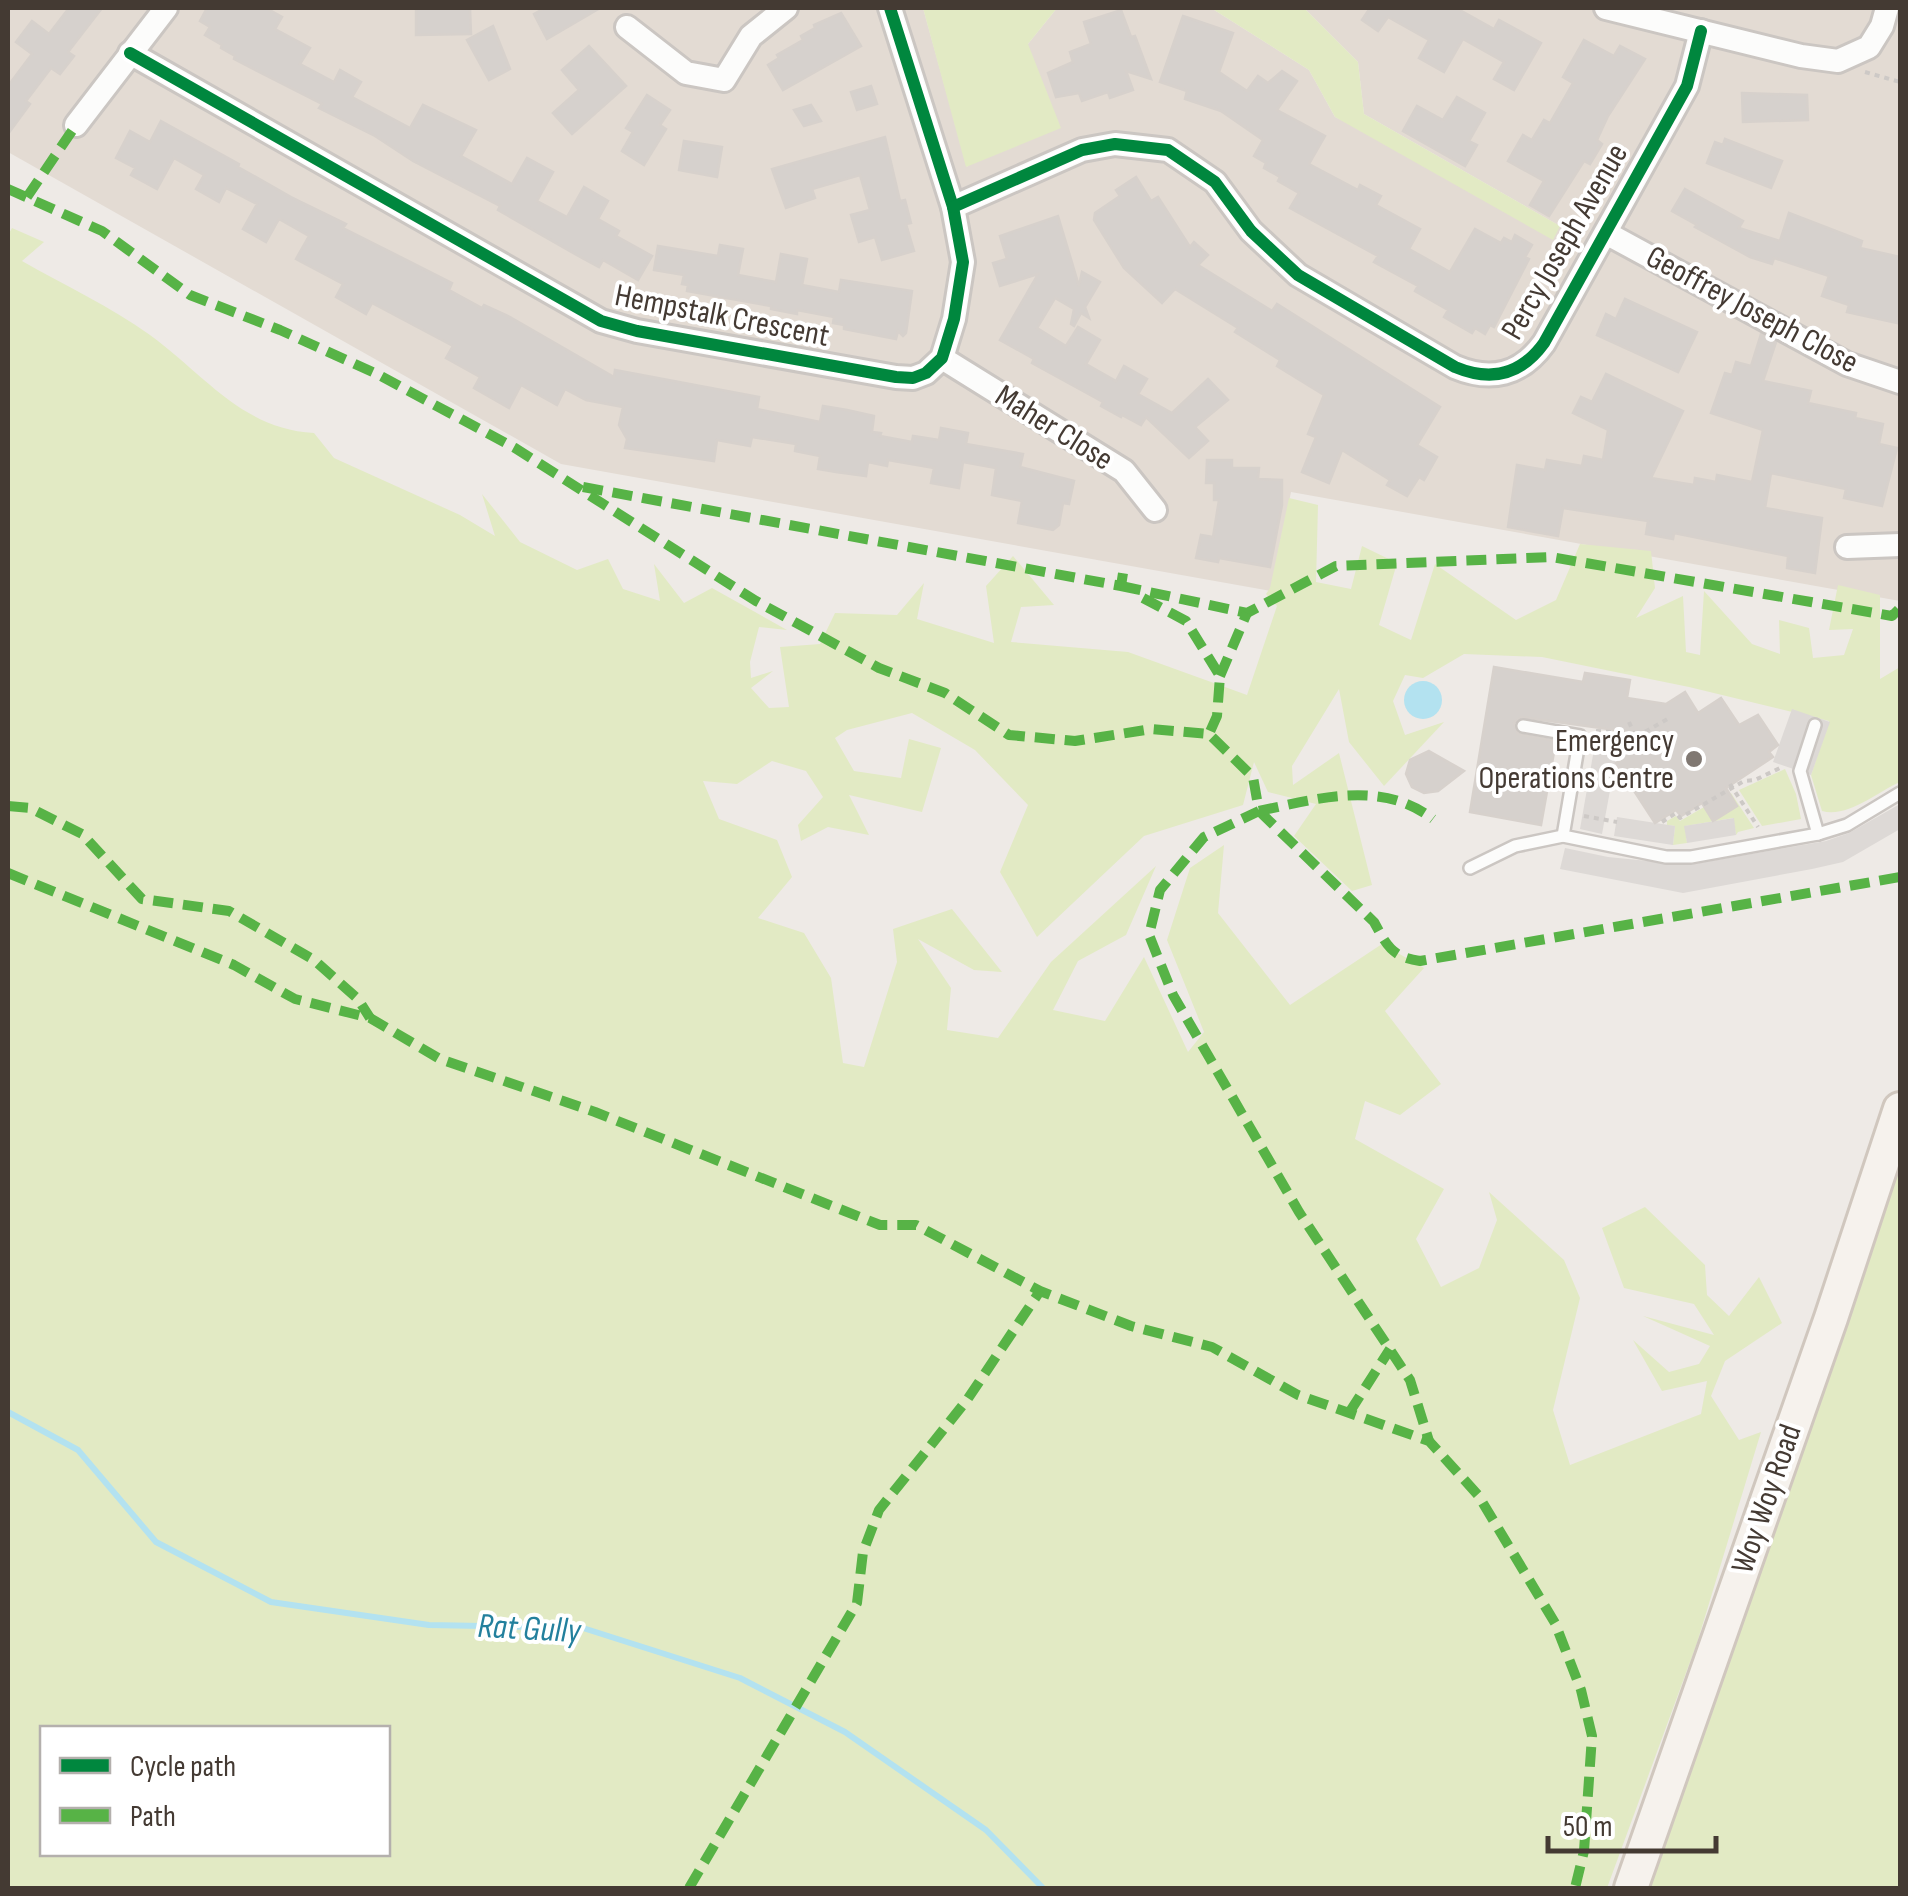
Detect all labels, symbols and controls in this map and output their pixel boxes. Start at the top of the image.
street label: Percy Joseph Avenue [1493,137,1637,347]
street label: Geoffrey Joseph Close [1639,238,1865,382]
street label: Hempstalk Crescent [612,276,832,356]
street label: Maher Close [988,377,1120,479]
place label: Emergency Operations Centre [1479,722,1674,798]
marker: Emergency Operations Centre [1683,748,1705,770]
street label: Woy Woy Road [1723,1419,1811,1579]
water label: Rat Gully [476,1605,583,1653]
legend [40,1726,390,1856]
text: Cycle path [130,1749,236,1785]
scale bar [1548,1791,1716,1853]
text: Path [130,1799,176,1835]
text: 50 m [1563,1809,1612,1845]

